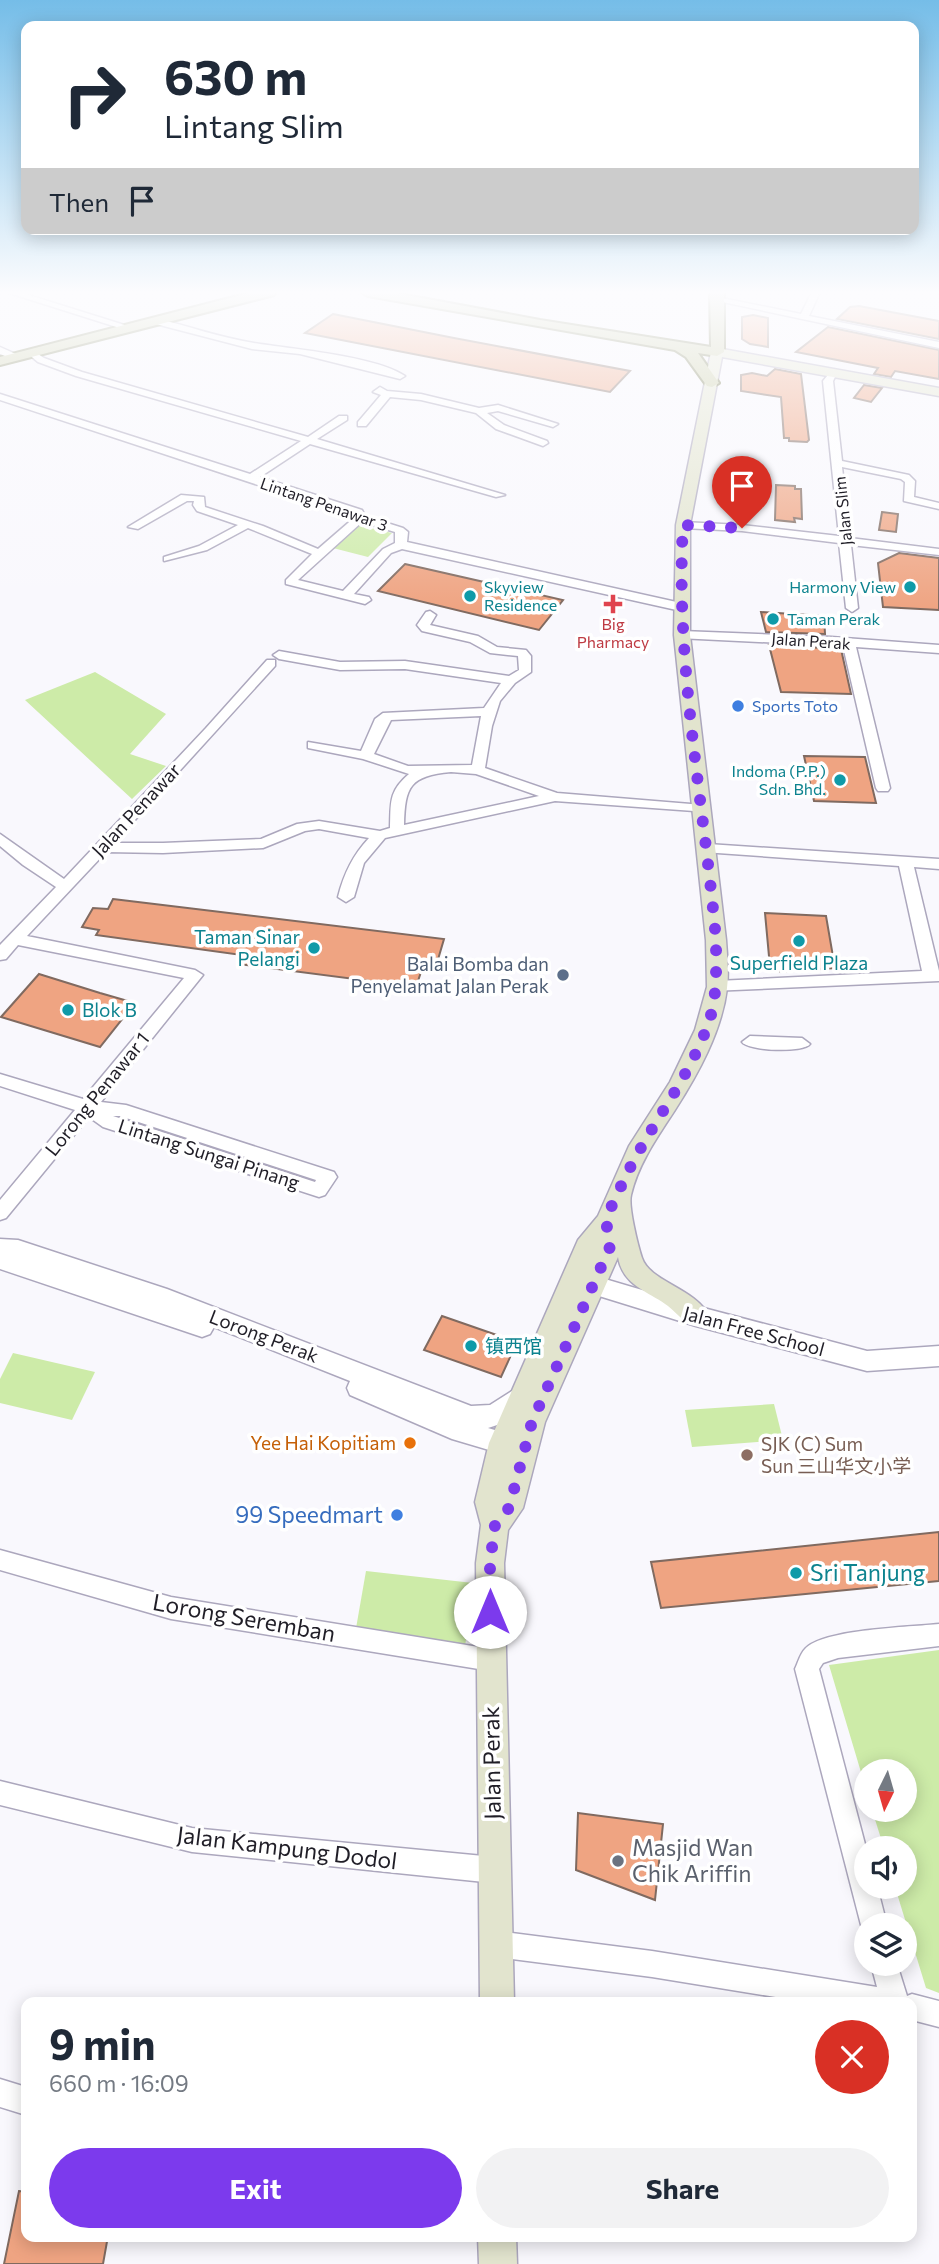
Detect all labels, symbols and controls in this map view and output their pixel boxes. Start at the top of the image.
text: 630 m [164,45,307,105]
icon: right [49,49,140,140]
text: Lintang Slim [164,105,344,145]
icon: arrive [123,182,161,220]
text: Then [49,186,109,217]
pin [712,456,772,528]
icon: arrive [723,467,761,505]
street label: Lintang Penawar 3 [258,473,390,534]
street label: Jalan Slim [829,476,856,546]
place label: Skyview Residence [484,577,557,614]
place label: Harmony View [789,577,896,596]
marker: Harmony View [902,579,918,595]
marker: Skyview Residence [462,588,478,604]
marker: Big Pharmacy [605,596,621,612]
place label: Taman Perak [787,609,881,628]
marker: Taman Perak [765,611,781,627]
place label: Big Pharmacy [577,614,649,651]
street label: Jalan Perak [771,628,852,653]
place label: Sports Toto [752,696,838,715]
marker: Sports Toto [730,698,746,714]
street label: Jalan Penawar [86,758,185,861]
place label: Indoma (P.P.) Sdn. Bhd. [731,761,826,798]
marker: Indoma (P.P.) Sdn. Bhd. [832,772,848,788]
place label: Taman Sinar Pelangi [194,925,300,970]
marker: Superfield Plaza [791,933,807,949]
marker: Taman Sinar Pelangi [306,940,322,956]
place label: Superfield Plaza [730,951,868,974]
place label: Balai Bomba dan Penyelamat Jalan Perak [350,952,549,997]
marker: Balai Bomba dan Penyelamat Jalan Perak [555,967,571,983]
place label: Blok B [82,998,137,1021]
marker: Blok B [60,1002,76,1018]
street label: Lorong Penawar 1 [40,1027,153,1160]
street label: Lintang Sungai Pinang [116,1113,303,1194]
street label: Jalan Free School [681,1301,827,1360]
street label: Lorong Perak [206,1304,322,1367]
place label: 镇西馆 [485,1334,542,1357]
marker: 镇西馆 [463,1338,479,1354]
place label: Yee Hai Kopitiam [250,1431,396,1454]
place label: SJK (C) Sum Sun 三山华文小学 [761,1432,911,1477]
marker: Yee Hai Kopitiam [402,1435,418,1451]
marker: SJK (C) Sum Sun 三山华文小学 [739,1447,755,1463]
place label: 99 Speedmart [235,1500,383,1528]
marker: 99 Speedmart [389,1507,405,1523]
place label: Sri Tanjung [810,1558,925,1586]
marker: Sri Tanjung [788,1565,804,1581]
position arrow [453,1575,527,1649]
street label: Lorong Seremban [151,1587,338,1647]
street label: Jalan Perak [476,1705,506,1820]
north arrow [854,1759,917,1822]
map controls [854,1759,917,1976]
street label: Jalan Kampung Dodol [175,1820,399,1874]
place label: Masjid Wan Chik Ariffin [632,1833,753,1887]
button: sound [854,1836,917,1899]
marker: Masjid Wan Chik Ariffin [610,1853,626,1869]
button: layers [854,1913,917,1976]
text: 9 min [49,2017,156,2069]
button: close [815,2020,889,2094]
text: 660 m · 16:09 [49,2069,189,2097]
button: Exit [49,2148,462,2228]
button: Share [476,2148,889,2228]

